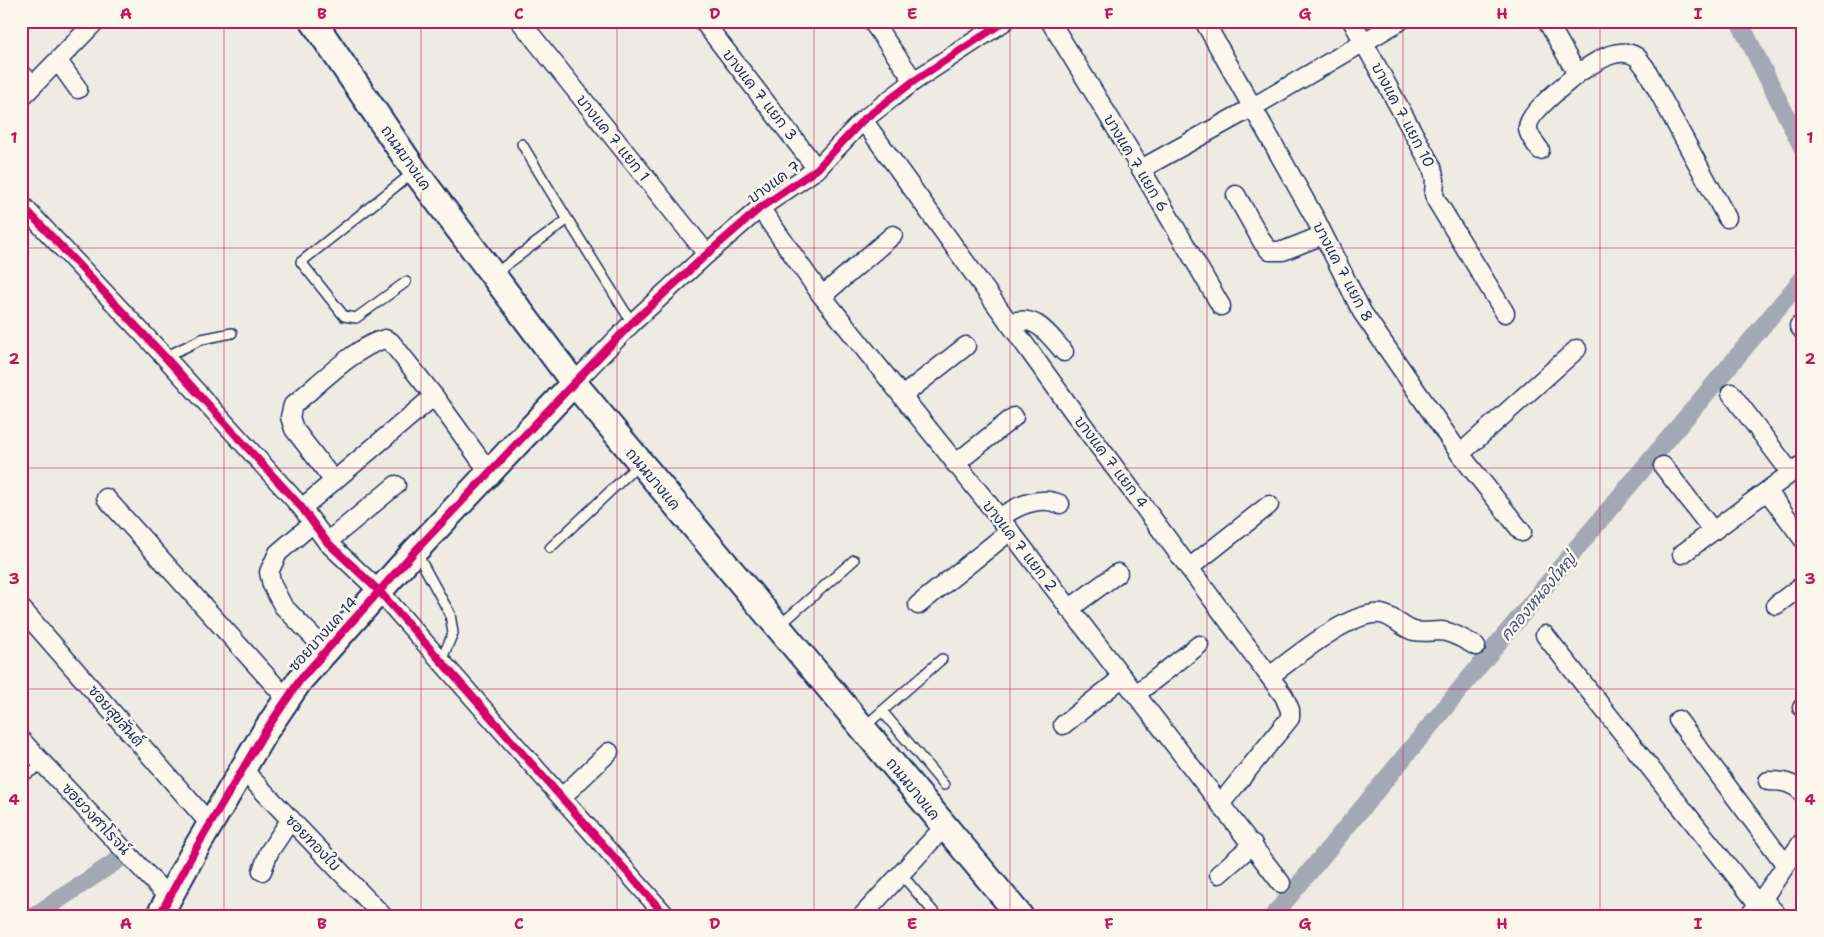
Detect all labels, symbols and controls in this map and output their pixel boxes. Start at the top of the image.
text: A [120,3,132,24]
text: B [317,3,327,24]
text: C [514,3,524,24]
text: D [709,3,721,24]
text: E [907,3,917,24]
text: F [1104,3,1114,24]
text: G [1299,3,1312,24]
text: H [1496,3,1508,24]
text: I [1694,3,1703,24]
street label: บางแค 7 แยก 3 [718,45,802,145]
street label: บางแค 7 แยก 10 [1367,59,1439,171]
street label: บางแค 7 แยก 1 [572,90,654,186]
street label: บางแค 7 แยก 6 [1099,111,1173,215]
street label: ถนนบางแค [376,122,436,194]
text: 1 [10,127,18,148]
text: 1 [1806,127,1814,148]
street label: บางแค 7 [744,156,804,208]
street label: บางแค 7 แยก 8 [1308,219,1378,325]
text: 2 [8,348,20,369]
text: 2 [1804,348,1816,369]
street label: บางแค 7 แยก 4 [1070,412,1152,512]
street label: ถนนบางแค [621,444,685,514]
street label: บางแค 7 แยก 2 [978,496,1062,596]
water label: คลองหนองใหญ่ [1495,547,1583,645]
text: 3 [8,568,20,589]
text: 3 [1804,568,1816,589]
street label: ซอยบางแค 14 [284,592,362,676]
street label: ซอยสุขสันต์ [83,681,148,752]
street label: ถนนบางแค [882,754,944,824]
street label: ซอยวงศาโรจน์ [57,779,135,859]
text: 4 [8,789,20,810]
text: 4 [1804,789,1816,810]
street label: ซอยทองใบ [281,810,345,876]
text: A [120,913,132,934]
text: B [317,913,327,934]
text: C [514,913,524,934]
text: D [709,913,721,934]
text: E [907,913,917,934]
text: F [1104,913,1114,934]
text: G [1299,913,1312,934]
text: H [1496,913,1508,934]
text: I [1694,913,1703,934]

